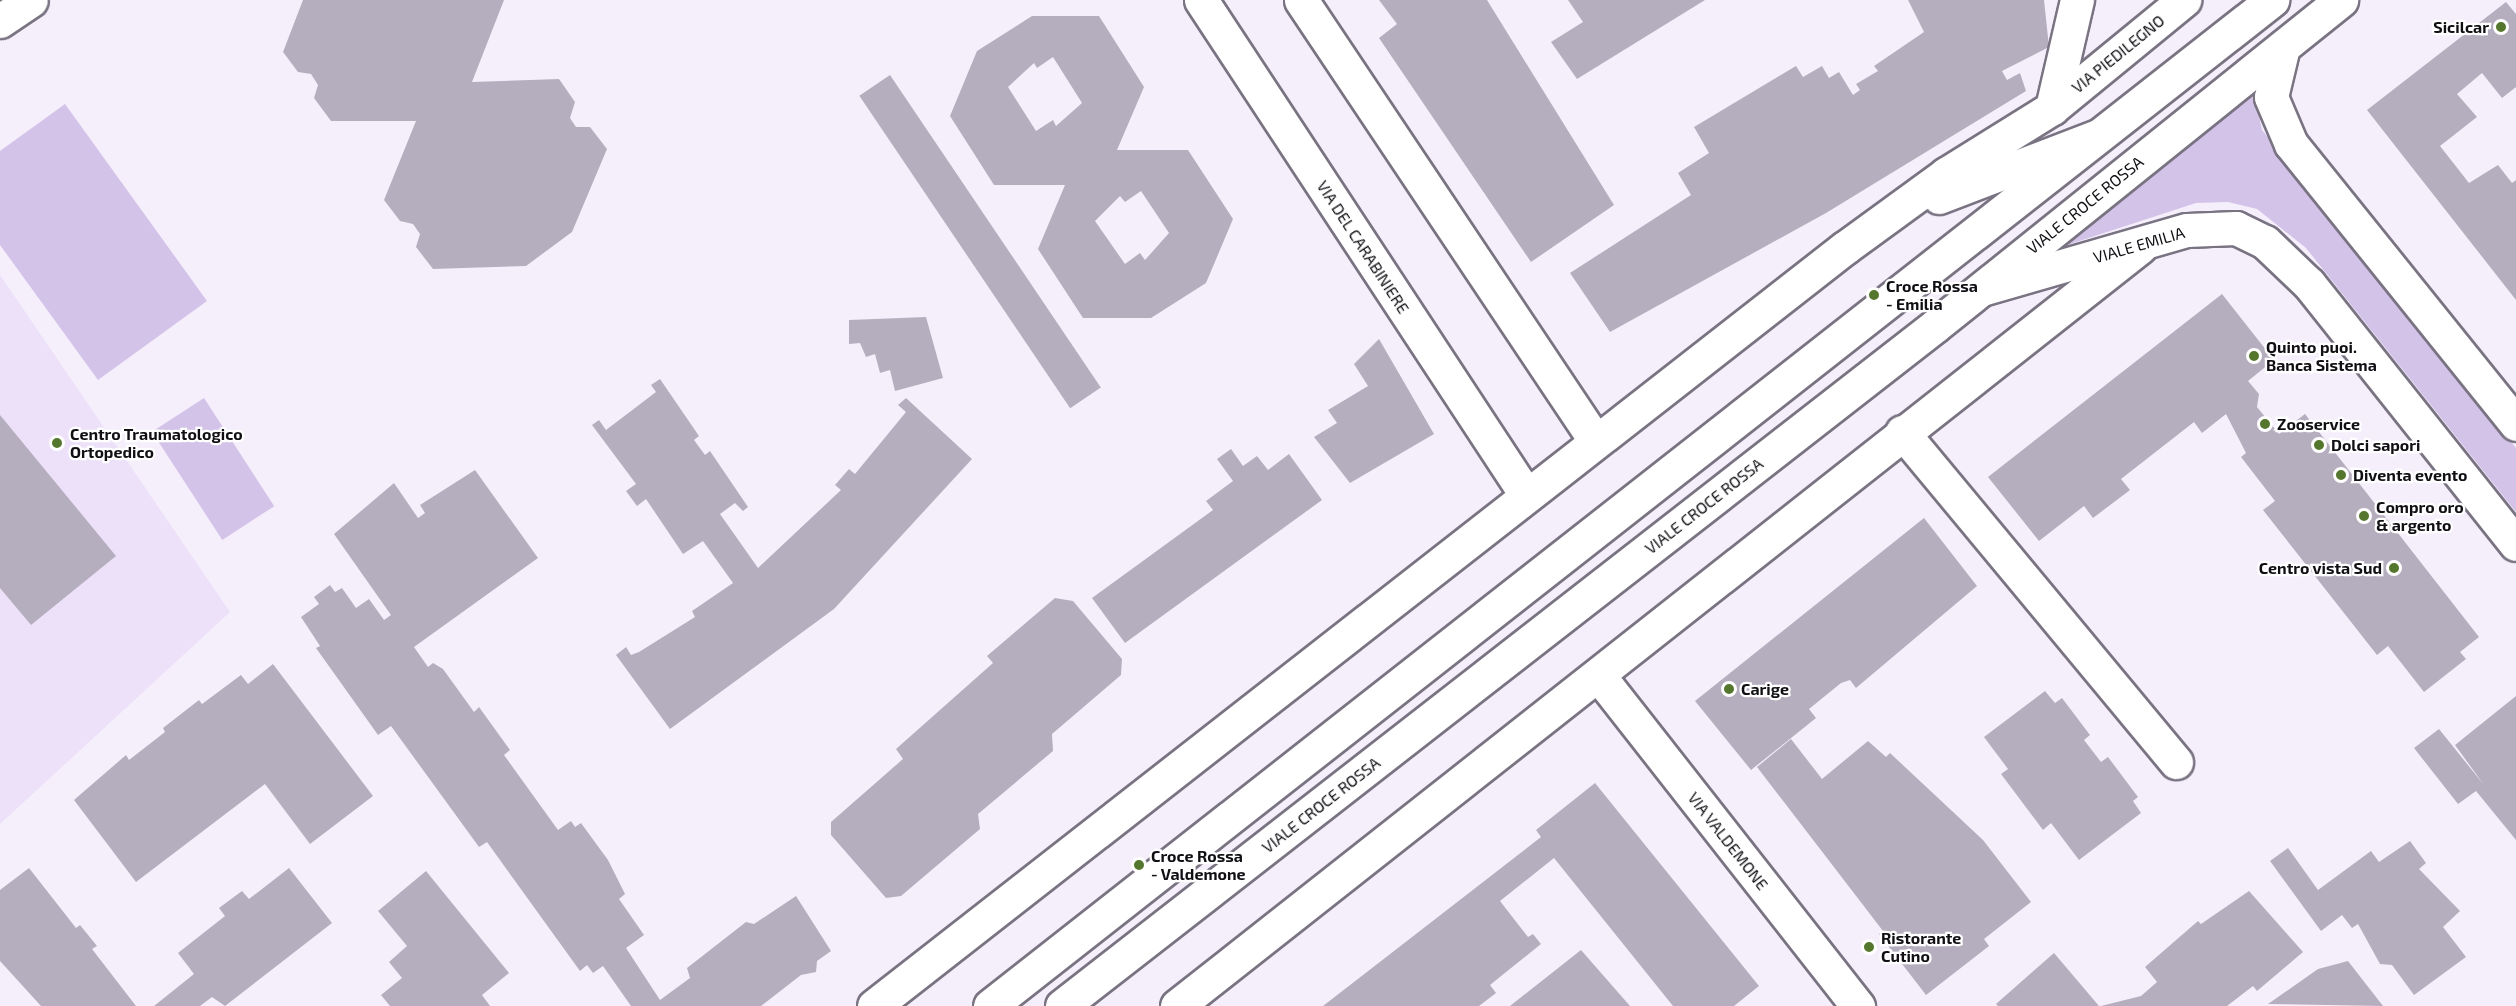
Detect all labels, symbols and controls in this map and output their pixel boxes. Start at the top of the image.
street label: VIA PIEDILEGNO [2068,11,2168,97]
place label: Sicilcar [2433,17,2489,37]
marker: Sicilcar [2494,20,2508,34]
street label: VIALE CROCE ROSSA [2023,152,2147,258]
street label: VIA DEL CARABINIERE [1313,177,1413,317]
street label: VIALE EMILIA [2091,223,2187,267]
place label: Croce Rossa - Emilia [1886,276,1978,314]
marker: Croce Rossa - Emilia [1867,288,1881,302]
place label: Quinto puoi. Banca Sistema [2266,337,2377,375]
marker: Quinto puoi. Banca Sistema [2247,349,2261,363]
place label: Zooservice [2277,414,2360,434]
marker: Zooservice [2258,417,2272,431]
place label: Centro Traumatologico Ortopedico [70,424,243,462]
marker: Centro Traumatologico Ortopedico [48,434,66,452]
place label: Dolci sapori [2331,435,2421,455]
marker: Dolci sapori [2312,438,2326,452]
street label: VIALE CROCE ROSSA [1641,454,1767,558]
place label: Diventa evento [2353,465,2468,485]
marker: Diventa evento [2334,468,2348,482]
place label: Compro oro & argento [2376,497,2464,535]
marker: Compro oro & argento [2357,509,2371,523]
place label: Centro vista Sud [2258,558,2382,578]
marker: Centro vista Sud [2387,561,2401,575]
place label: Carige [1741,679,1789,699]
marker: Carige [1722,682,1736,696]
street label: VIALE CROCE ROSSA [1258,753,1384,857]
street label: VIA VALDEMONE [1684,788,1772,894]
place label: Croce Rossa - Valdemone [1151,846,1246,884]
marker: Croce Rossa - Valdemone [1132,858,1146,872]
place label: Ristorante Cutino [1881,928,1961,966]
marker: Ristorante Cutino [1862,940,1876,954]

